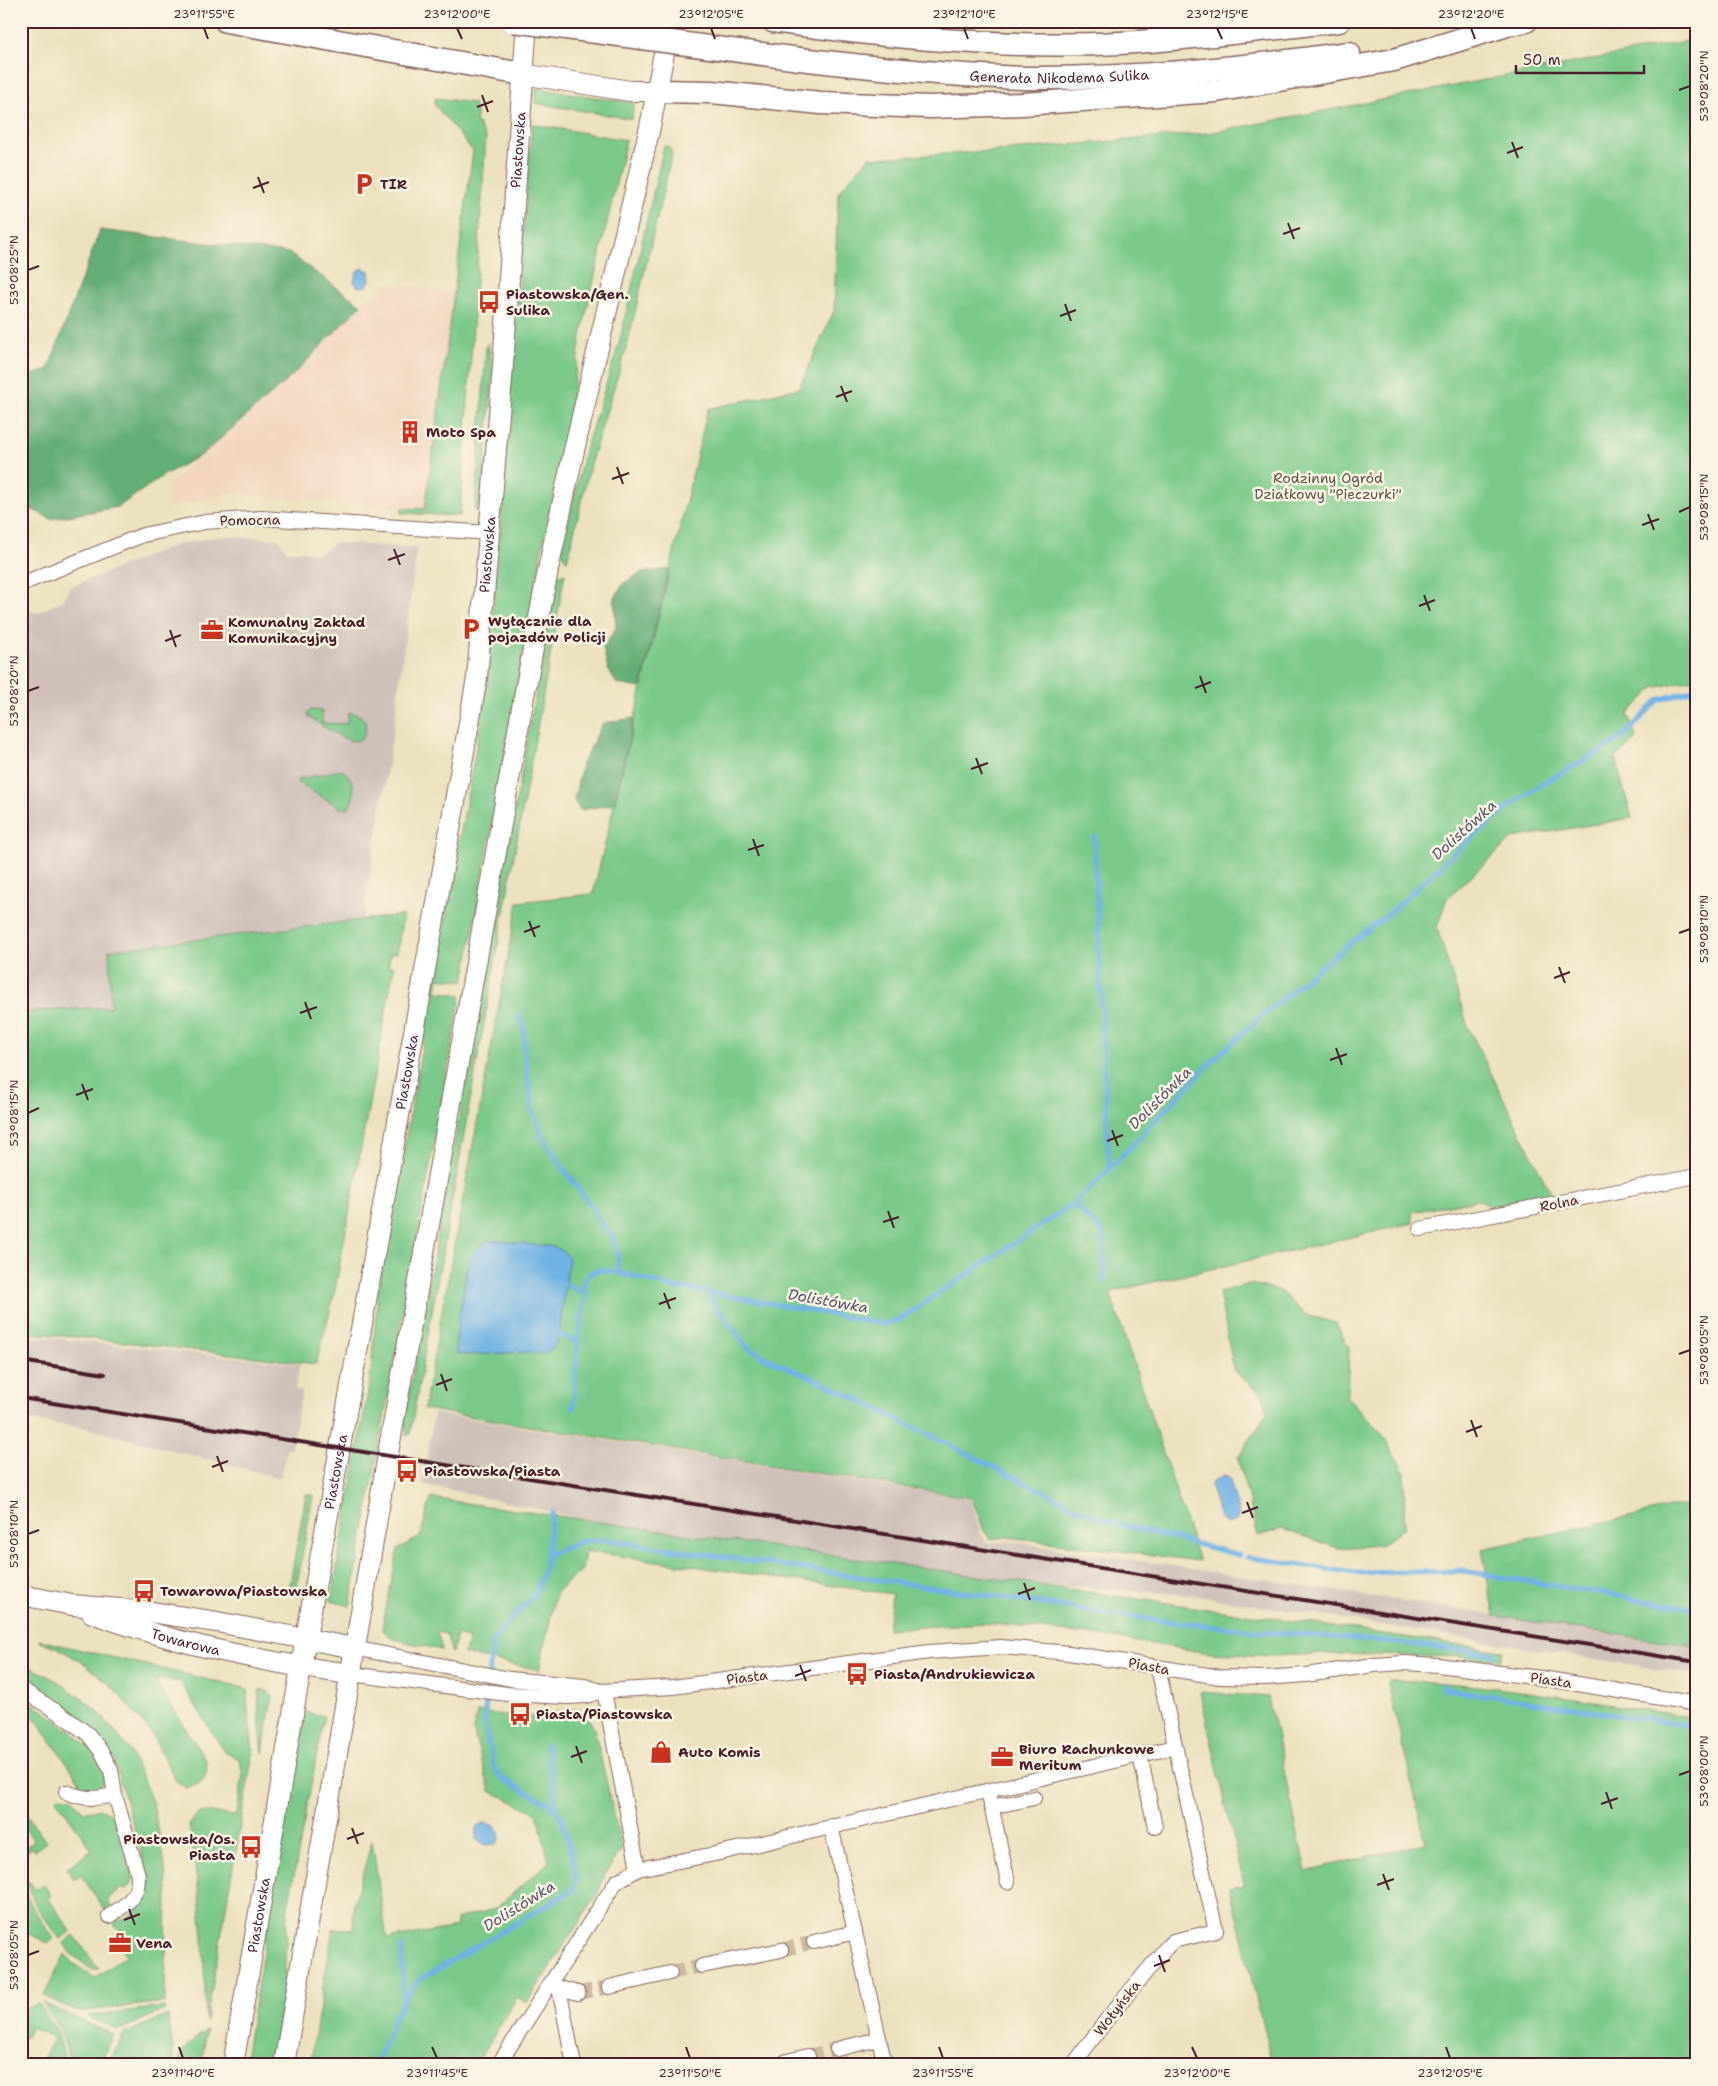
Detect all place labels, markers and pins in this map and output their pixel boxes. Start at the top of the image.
parking icon: TIR [351,171,377,197]
place label: TIR [380,175,408,193]
place label: Piastowska/Gen. Sulika [506,285,629,319]
bus stop icon: Piastowska/Gen. Sulika [476,289,502,315]
building icon: Moto Spa [397,419,423,445]
place label: Moto Spa [426,423,496,441]
place label: Wyłącznie dla pojazdów Policji [488,612,606,646]
place label: Komunalny Zakład Komunikacyjny [228,613,366,647]
parking icon: Wyłącznie dla pojazdów Policji [458,616,484,642]
office icon: Komunalny Zakład Komunikacyjny [199,617,225,643]
bus stop icon: Piastowska/Piasta [394,1458,420,1484]
place label: Piastowska/Piasta [424,1462,561,1480]
bus stop icon: Towarowa/Piastowska [131,1578,157,1604]
place label: Towarowa/Piastowska [160,1582,327,1600]
bus stop icon: Piasta/Andrukiewicza [844,1661,870,1687]
place label: Piasta/Andrukiewicza [874,1665,1035,1683]
bus stop icon: Piasta/Piastowska [507,1701,533,1727]
place label: Piasta/Piastowska [536,1705,673,1723]
shop icon: Auto Komis [648,1739,674,1765]
place label: Biuro Rachunkowe Meritum [1019,1740,1154,1774]
place label: Auto Komis [678,1743,761,1761]
office icon: Biuro Rachunkowe Meritum [989,1744,1015,1770]
place label: Piastowska/Os. Piasta [123,1830,235,1864]
bus stop icon: Piastowska/Os. Piasta [238,1834,264,1860]
office icon: Vena [107,1930,133,1956]
place label: Vena [136,1934,173,1952]

